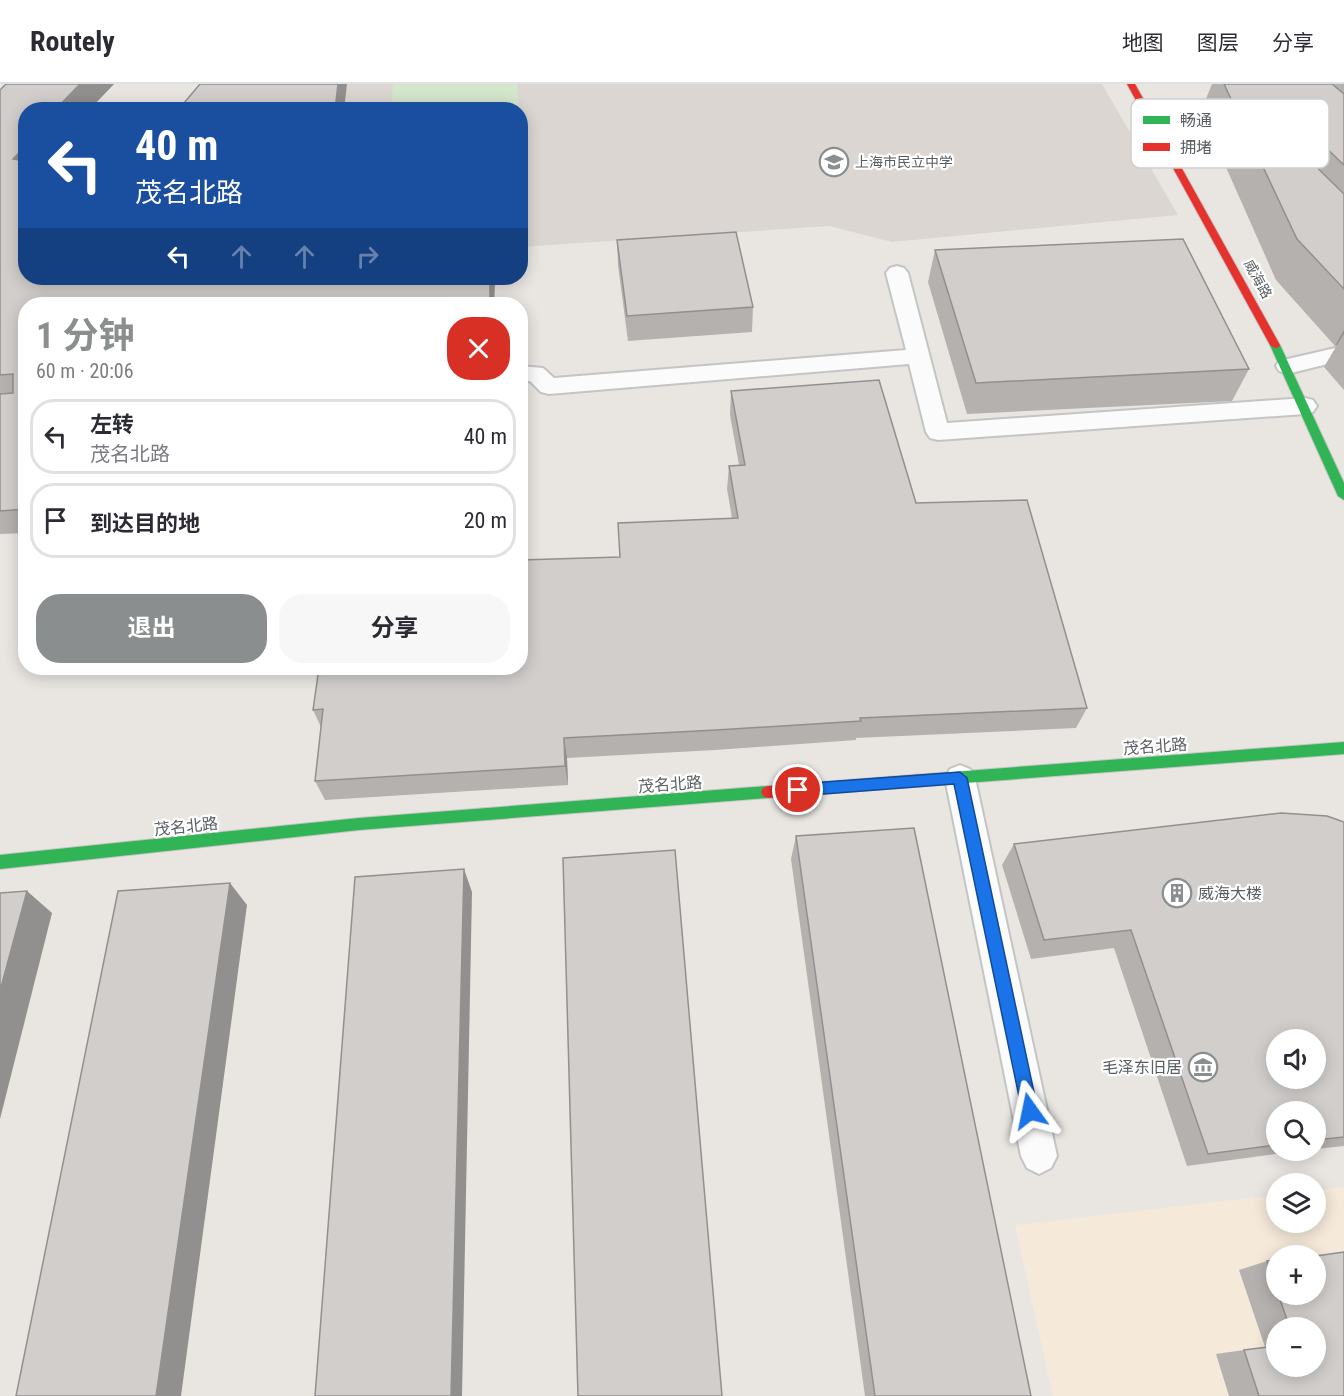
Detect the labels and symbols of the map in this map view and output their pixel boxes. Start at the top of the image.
legend [1131,99,1329,168]
text: 畅通 [1180,111,1212,130]
text: 拥堵 [1180,138,1212,157]
school or university icon: 上海市民立中学 [818,146,850,178]
place label: 上海市民立中学 [855,154,953,170]
street label: 威海路 [1241,257,1275,301]
street label: 茂名北路 [1122,735,1188,758]
pin [772,764,823,815]
street label: 茂名北路 [637,773,703,796]
street label: 茂名北路 [153,814,219,839]
building icon: 威海大楼 [1161,877,1193,909]
place label: 威海大楼 [1198,884,1262,903]
museum icon: 毛泽东旧居 [1187,1051,1219,1083]
place label: 毛泽东旧居 [1102,1058,1182,1077]
position arrow [998,1079,1062,1143]

